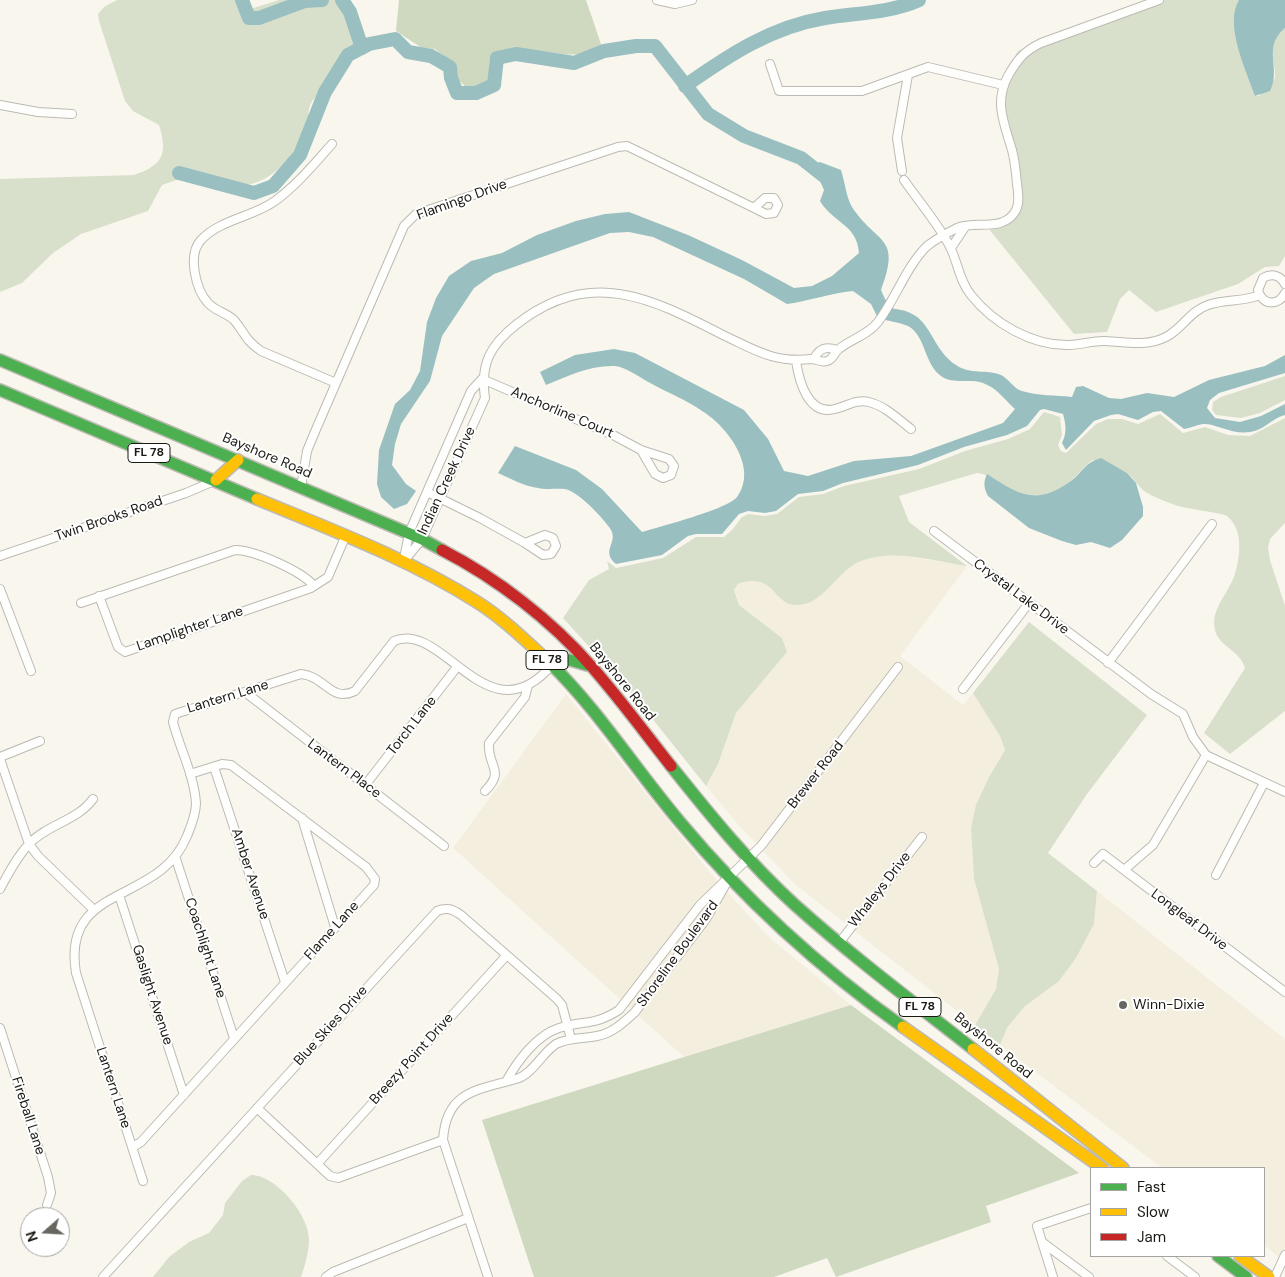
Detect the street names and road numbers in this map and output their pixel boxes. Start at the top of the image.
street label: Flamingo Drive [415,176,509,224]
street label: Anchorline Court [508,384,616,442]
street label: Indian Creek Drive [415,424,479,538]
street label: Bayshore Road [220,430,314,482]
road number: FL 78 [128,443,170,462]
street label: Twin Brooks Road [53,493,165,545]
street label: Crystal Lake Drive [970,555,1072,639]
street label: Lamplighter Lane [134,603,246,655]
street label: Bayshore Road [585,639,659,725]
road number: FL 78 [526,650,568,670]
street label: Lantern Lane [185,677,271,717]
street label: Torch Lane [384,693,440,759]
street label: Lantern Place [304,736,384,802]
street label: Brewer Road [784,738,848,812]
street label: Amber Avenue [227,826,273,922]
street label: Whaleys Drive [845,849,915,931]
street label: Longleaf Drive [1147,886,1231,954]
street label: Coachlight Lane [181,896,229,1000]
street label: Flame Lane [301,898,363,964]
street label: Shoreline Boulevard [634,898,722,1010]
street label: Gaslight Avenue [128,943,176,1047]
street label: Blue Skies Drive [291,983,371,1069]
road number: FL 78 [899,998,941,1016]
street label: Bayshore Road [950,1009,1036,1083]
street label: Breezy Point Drive [367,1010,457,1108]
street label: Lantern Lane [92,1045,134,1131]
street label: Fireball Lane [7,1075,49,1157]

